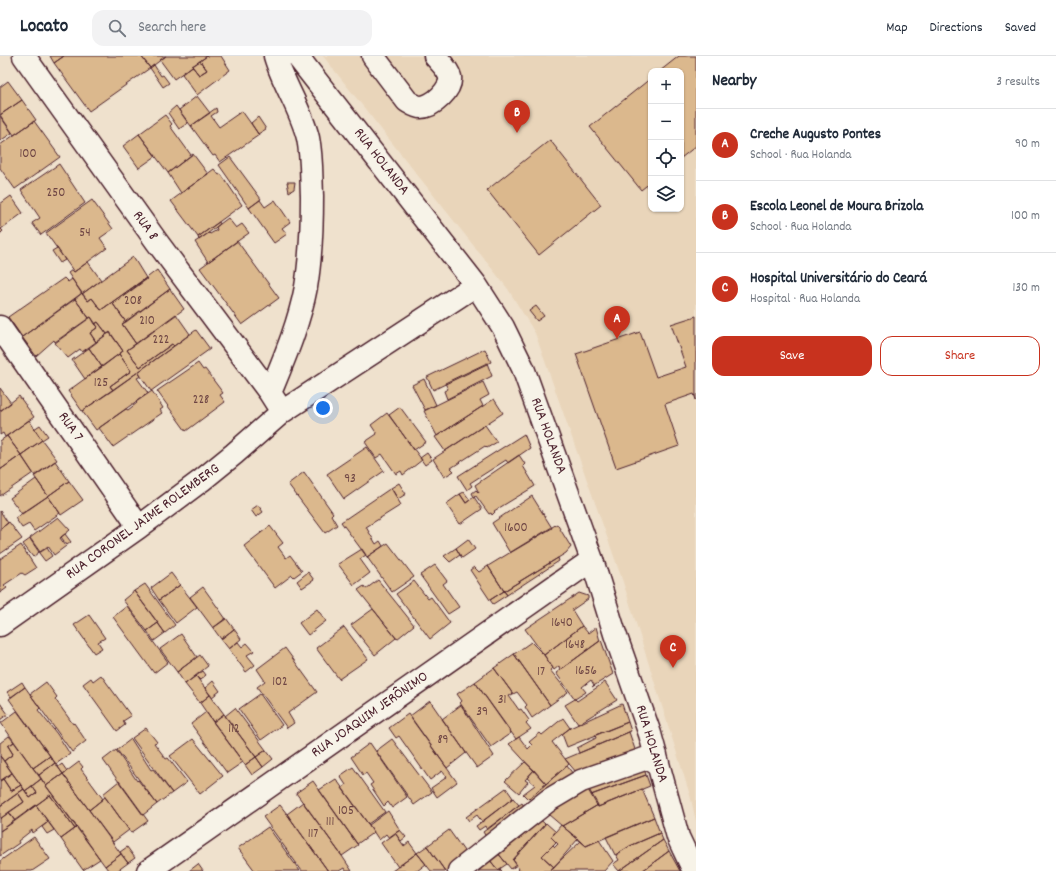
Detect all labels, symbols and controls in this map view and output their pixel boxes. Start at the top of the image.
search box [92,10,372,46]
text: Locato [20,14,68,41]
icon: search [106,17,128,39]
text: Search here [138,17,206,39]
text: Map [886,18,908,38]
text: Directions [930,18,983,38]
text: Saved [1005,18,1036,38]
map controls [648,68,684,212]
button: + [648,68,684,104]
text: Nearby [712,70,756,94]
text: 3 results [996,73,1040,92]
pin: B [504,100,530,133]
button: − [648,104,684,140]
street label: RUA HOLANDA [348,124,414,200]
text: Creche Augusto Pontes [750,124,881,146]
text: A [721,135,729,154]
text: 90 m [1015,135,1040,154]
button: locate [648,140,684,176]
house number: 100 [19,145,37,164]
text: School · Rua Holanda [750,146,851,165]
button: layers [648,176,684,212]
house number: 250 [47,184,65,203]
text: Escola Leonel de Moura Brizola [750,196,923,218]
street label: RUA 8 [127,207,163,245]
text: B [722,207,728,226]
text: 100 m [1011,207,1040,226]
text: School · Rua Holanda [750,218,851,237]
house number: 54 [79,224,91,243]
text: Hospital Universitário do Ceará [750,268,927,290]
text: C [722,279,728,298]
text: 130 m [1012,279,1040,298]
text: Hospital · Rua Holanda [750,290,860,309]
house number: 208 [124,292,142,311]
pin: A [604,306,630,339]
house number: 210 [139,312,155,331]
house number: 222 [152,331,170,350]
button: Save [712,336,872,376]
button: Share [880,336,1040,376]
house number: 125 [94,374,108,393]
house number: 228 [193,391,209,410]
street label: RUA HOLANDA [524,395,572,477]
your location [313,398,333,418]
street label: RUA 7 [52,408,88,447]
street label: RUA CORONEL JAIME ROLEMBERG [61,459,225,585]
house number: 93 [344,470,356,489]
house number: 1600 [504,519,528,538]
house number: 1640 [551,614,573,633]
pin: C [660,635,686,668]
house number: 1648 [565,636,585,655]
house number: 1656 [575,662,597,681]
house number: 17 [537,663,545,682]
street label: RUA JOAQUIM JERÔNIMO [307,666,433,764]
house number: 102 [272,673,288,692]
house number: 31 [498,691,506,710]
street label: RUA HOLANDA [629,702,673,786]
house number: 39 [476,703,488,722]
house number: 112 [228,720,240,739]
house number: 89 [437,731,449,750]
house number: 105 [338,802,354,821]
house number: 111 [326,813,334,832]
house number: 117 [308,825,318,844]

